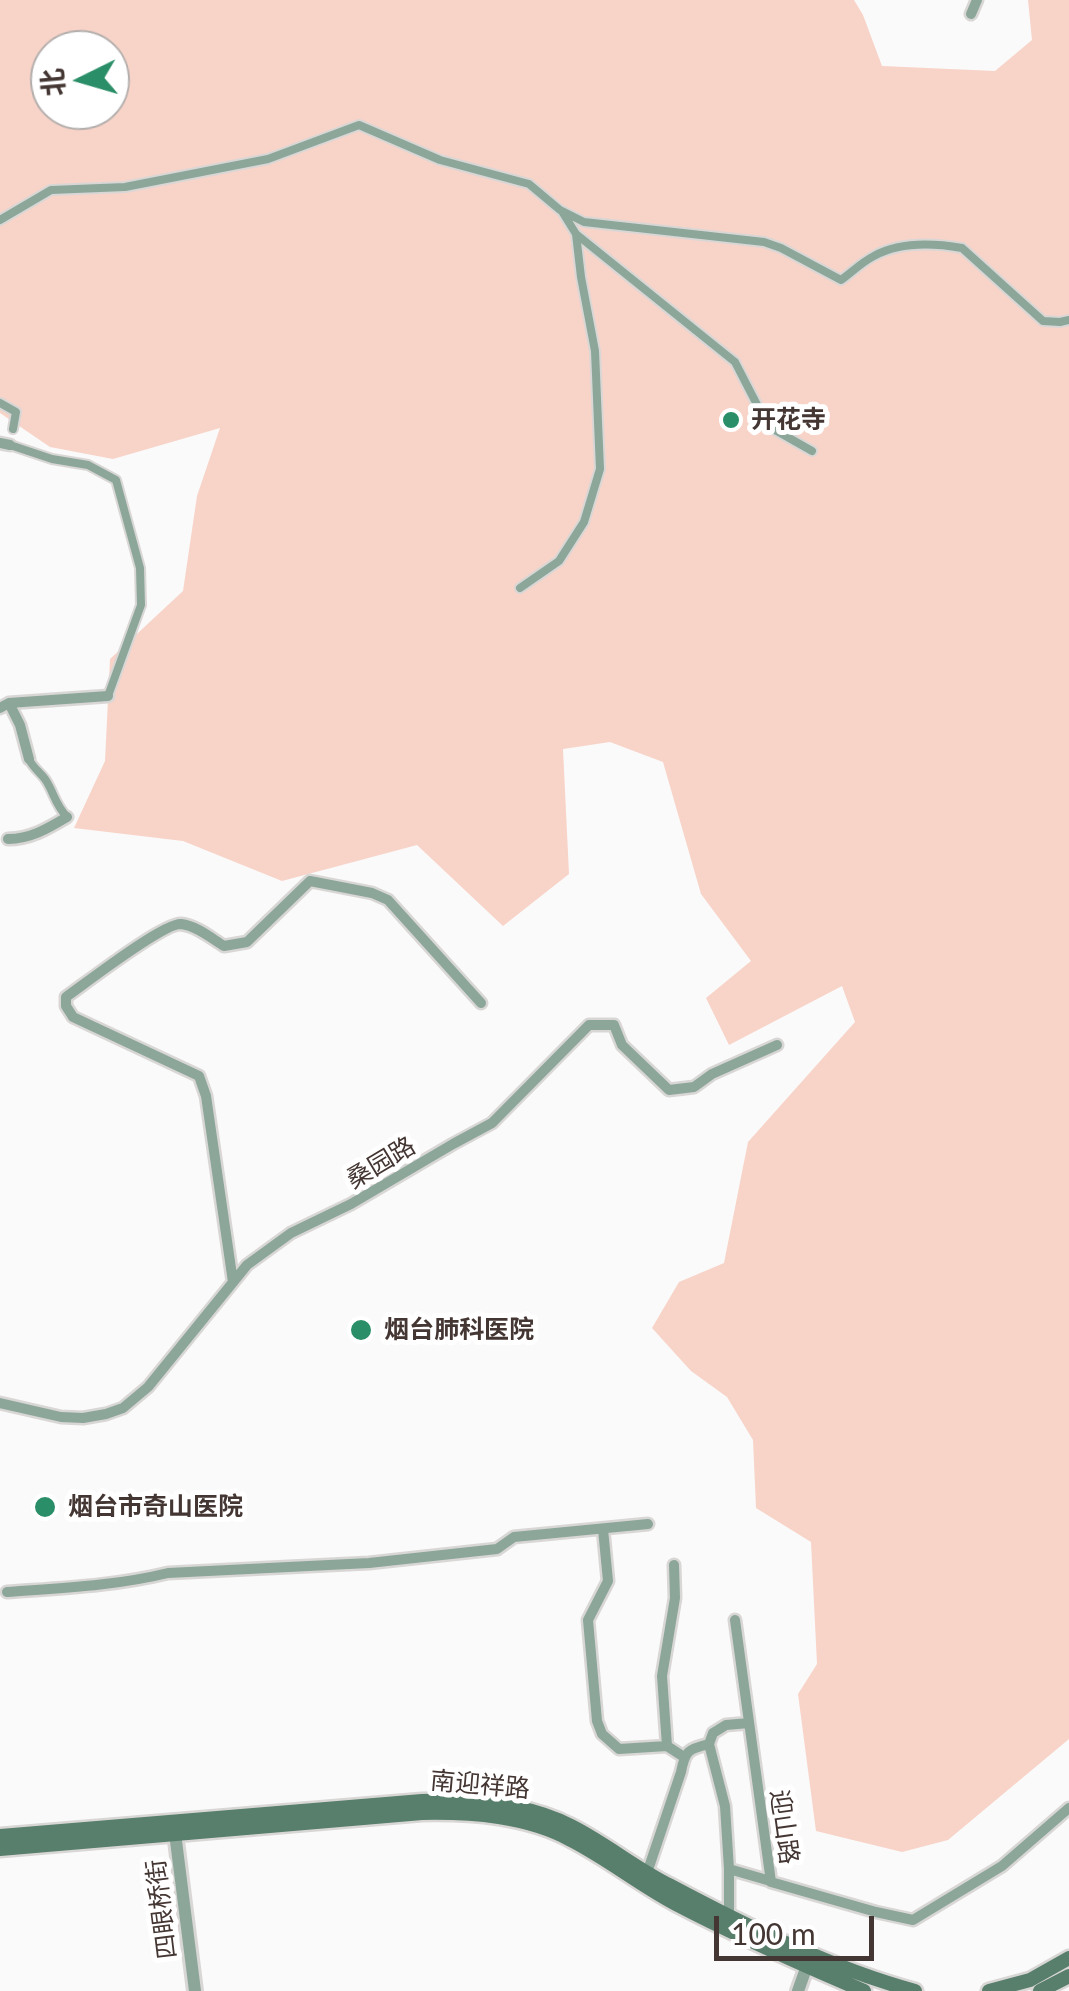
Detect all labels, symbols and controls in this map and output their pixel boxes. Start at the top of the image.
north arrow [30,30,130,130]
text: 北 [34,67,70,98]
place label: 开花寺 [751,405,826,435]
marker: 开花寺 [720,409,742,431]
street label: 桑园路 [341,1131,421,1195]
place label: 烟台肺科医院 [384,1315,534,1345]
marker: 烟台肺科医院 [348,1317,374,1343]
place label: 烟台市奇山医院 [68,1492,243,1522]
marker: 烟台市奇山医院 [32,1494,58,1520]
street label: 南迎祥路 [429,1766,531,1804]
street label: 迎山路 [764,1788,804,1866]
street label: 四眼桥街 [141,1858,183,1960]
scale bar [719,1896,879,1958]
text: 100 m [731,1915,816,1951]

